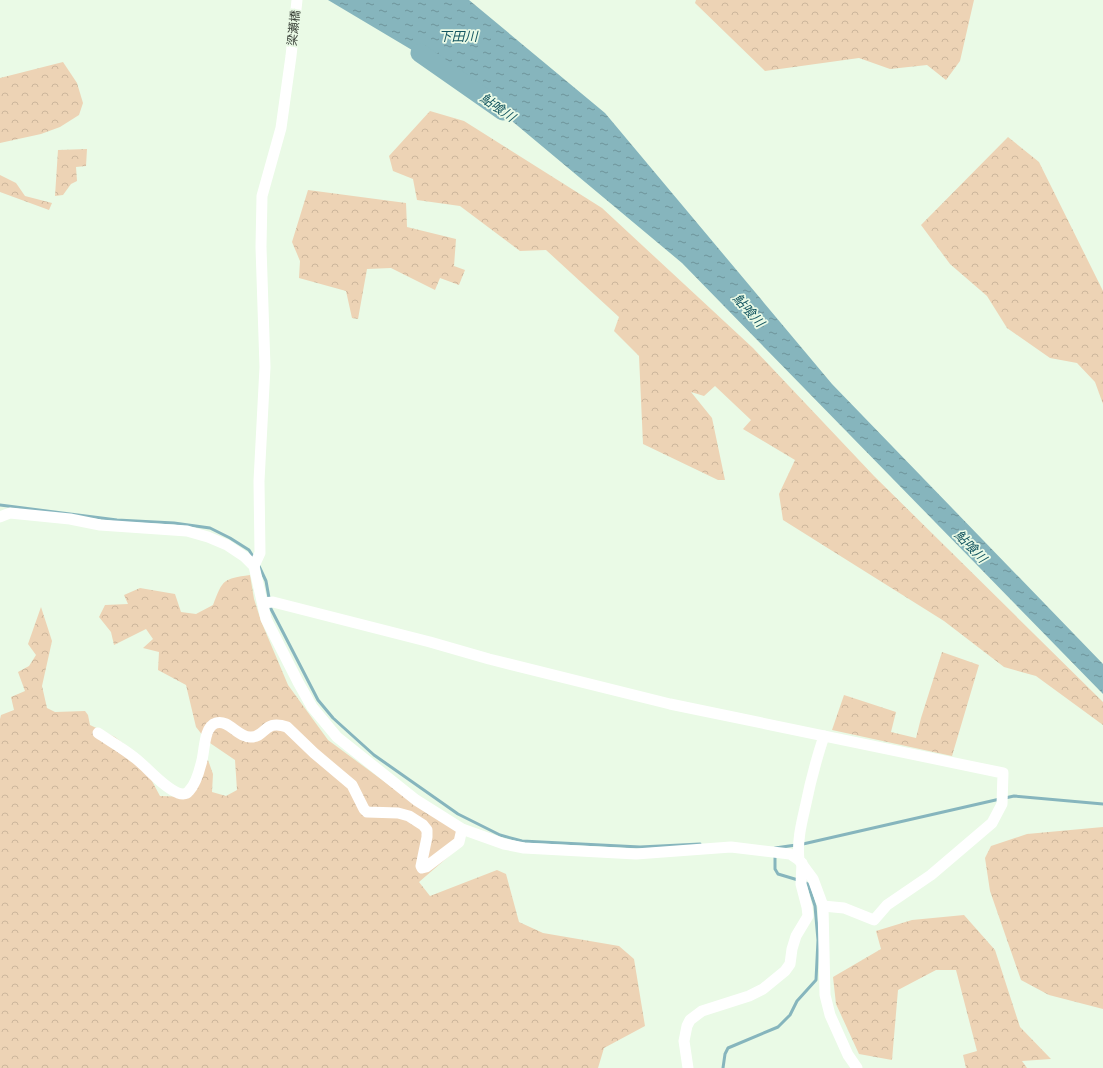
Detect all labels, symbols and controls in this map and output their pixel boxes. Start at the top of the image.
street label: 梁瀬橋 [285,9,303,47]
water label: 下田川 [438,29,479,44]
water label: 鮎喰川 [477,90,520,126]
water label: 鮎喰川 [730,291,769,331]
water label: 鮎喰川 [952,527,991,567]

